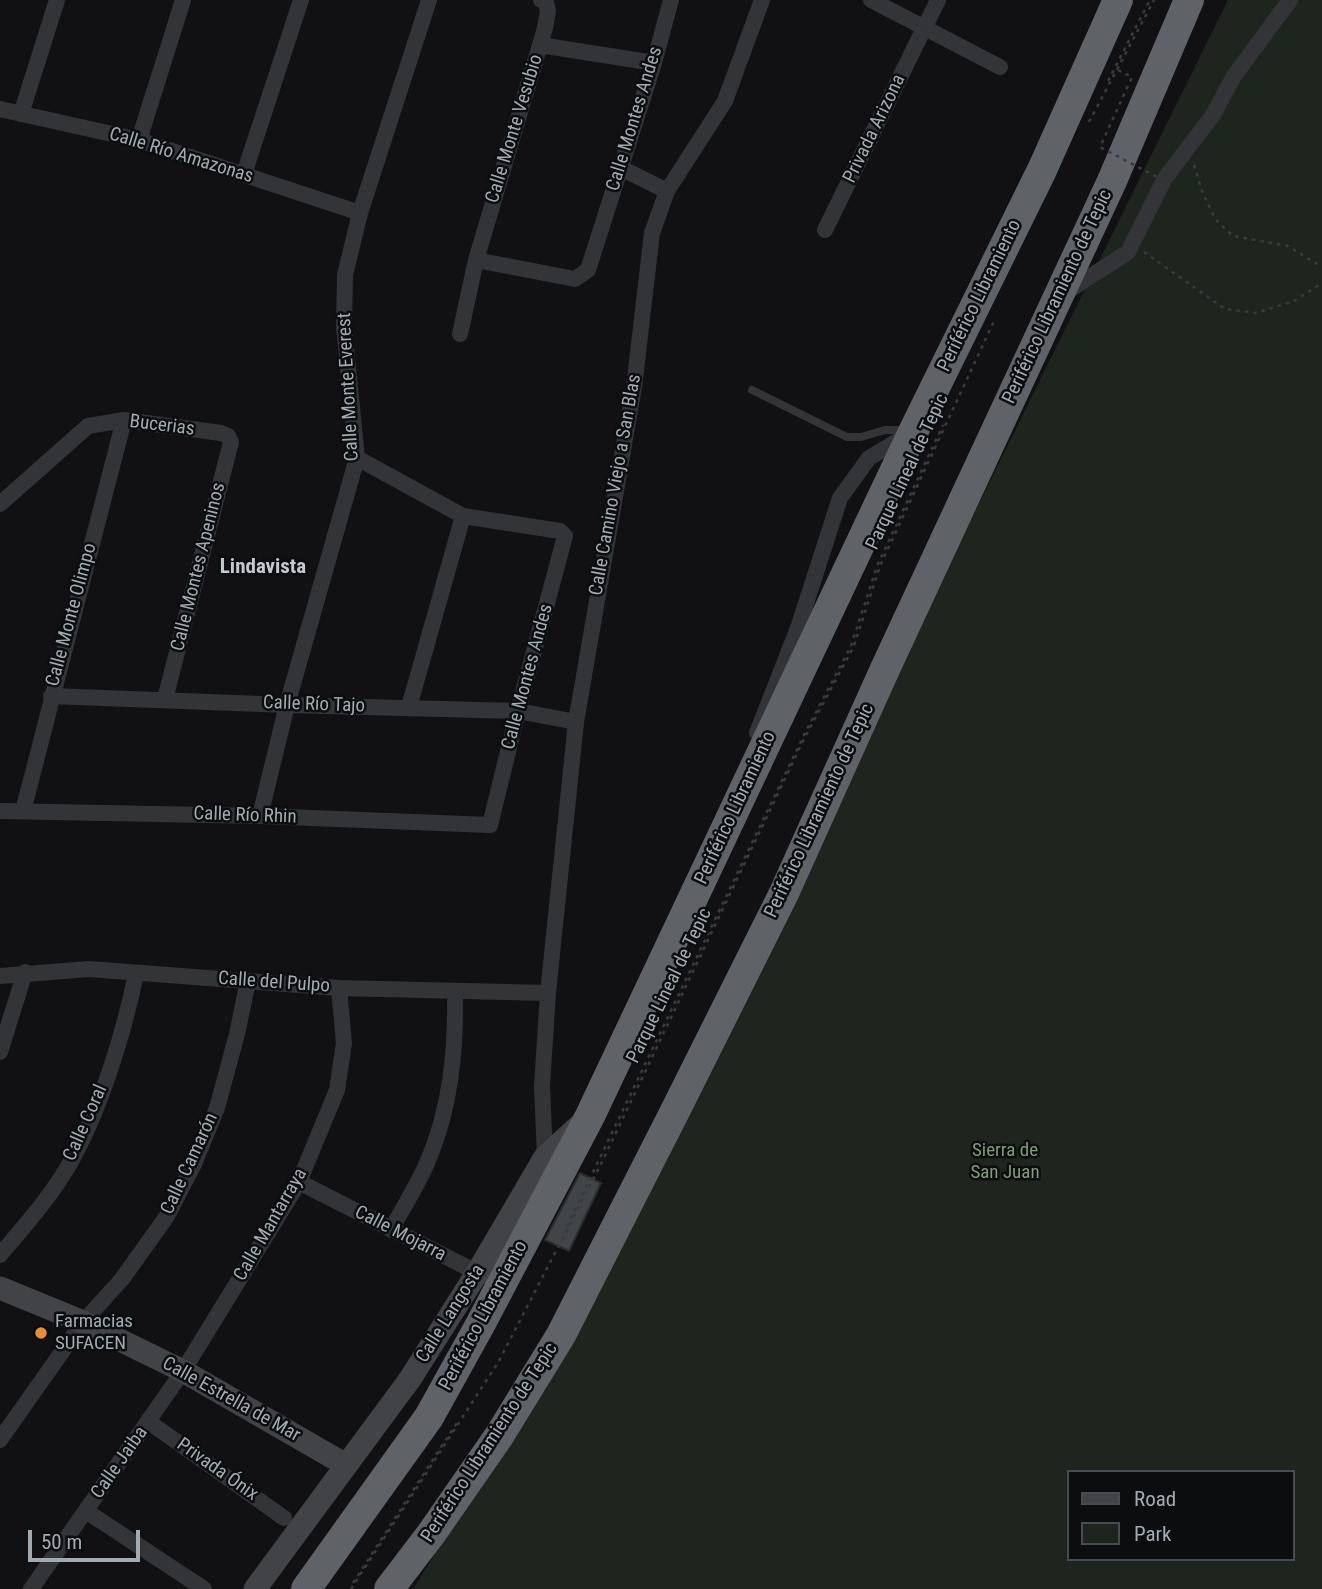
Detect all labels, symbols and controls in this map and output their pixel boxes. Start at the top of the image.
street label: Calle Montes Andes [602,44,668,194]
street label: Calle Monte Vesubio [482,52,548,206]
street label: Privada Arizona [839,71,911,187]
street label: Calle Río Amazonas [106,123,256,189]
street label: Periférico Libramiento de Tepic [998,186,1118,408]
street label: Periférico Libramiento [933,216,1027,376]
street label: Calle Monte Everest [334,312,364,462]
street label: Calle Camino Viejo a San Blas [585,373,647,597]
street label: Parque Lineal de Tepic [862,390,954,554]
street label: Bucerias [128,411,196,441]
street label: Calle Montes Apeninos [167,480,231,654]
street label: Calle Monte Olimpo [42,541,102,689]
district label: Lindavista [220,555,306,581]
street label: Calle Montes Andes [498,602,558,752]
street label: Calle Río Tajo [263,692,365,718]
street label: Periférico Libramiento de Tepic [760,700,880,922]
street label: Periférico Libramiento [691,728,781,888]
street label: Calle Río Rhin [193,803,297,829]
street label: Parque Lineal de Tepic [623,905,717,1067]
street label: Calle del Pulpo [217,968,331,998]
street label: Calle Coral [59,1081,113,1165]
street label: Calle Camarón [157,1110,223,1218]
park label: Sierra de San Juan [970,1140,1040,1184]
street label: Calle Mantarraya [230,1165,312,1285]
street label: Calle Mojarra [351,1201,449,1267]
street label: Periférico Libramiento [435,1237,533,1395]
street label: Calle Langosta [412,1261,490,1367]
place label: Farmacias SUFACEN [55,1311,133,1355]
marker: Farmacias SUFACEN [33,1325,49,1341]
street label: Periférico Libramiento de Tepic [417,1339,563,1547]
street label: Calle Estrella de Mar [158,1353,304,1447]
street label: Calle Jaiba [87,1422,153,1504]
street label: Privada Ónix [172,1434,262,1506]
legend [1066,1470,1294,1561]
text: Road [1134,1487,1176,1511]
scale bar [32,1516,144,1560]
text: Park [1134,1522,1171,1546]
text: 50 m [41,1530,82,1554]

